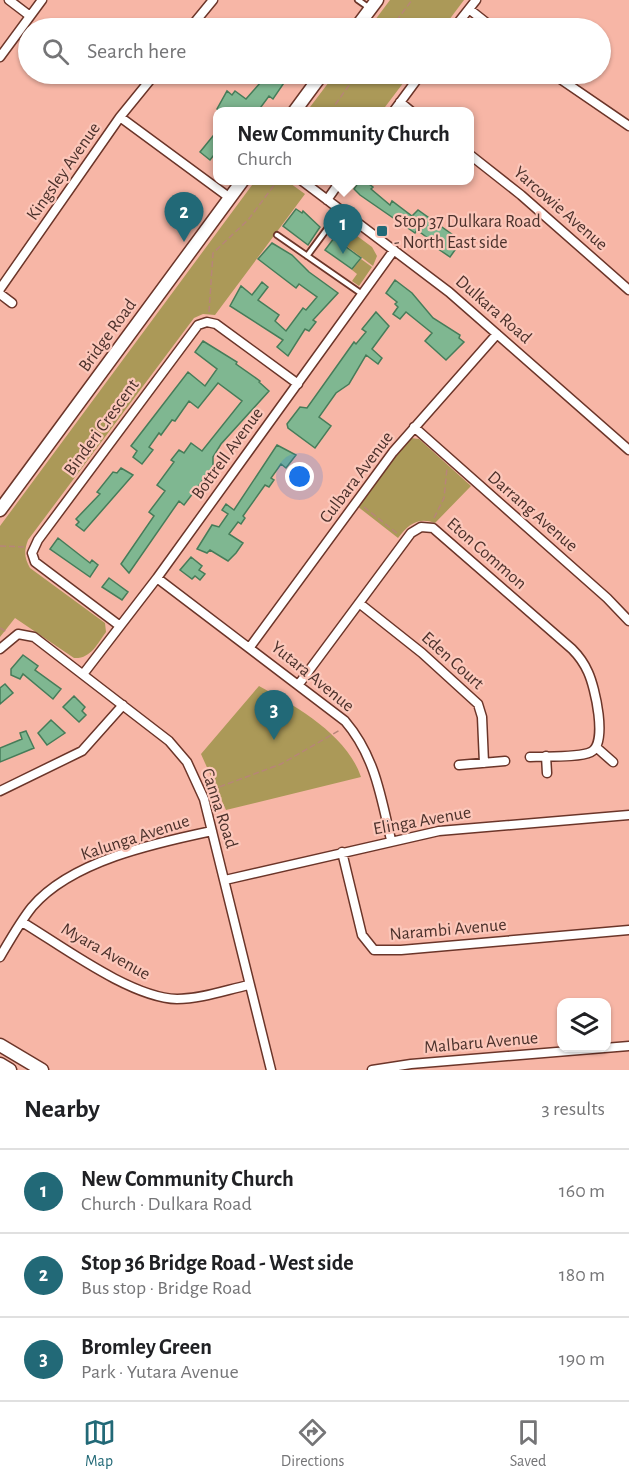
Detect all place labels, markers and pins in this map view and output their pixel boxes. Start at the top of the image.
pin: 2 [164,192,204,242]
pin: 1 [324,204,362,254]
place label: Stop 37 Dulkara Road - North East side [394,213,541,252]
marker: Stop 37 Dulkara Road - North East side [375,224,389,238]
pin: 3 [254,690,294,740]

